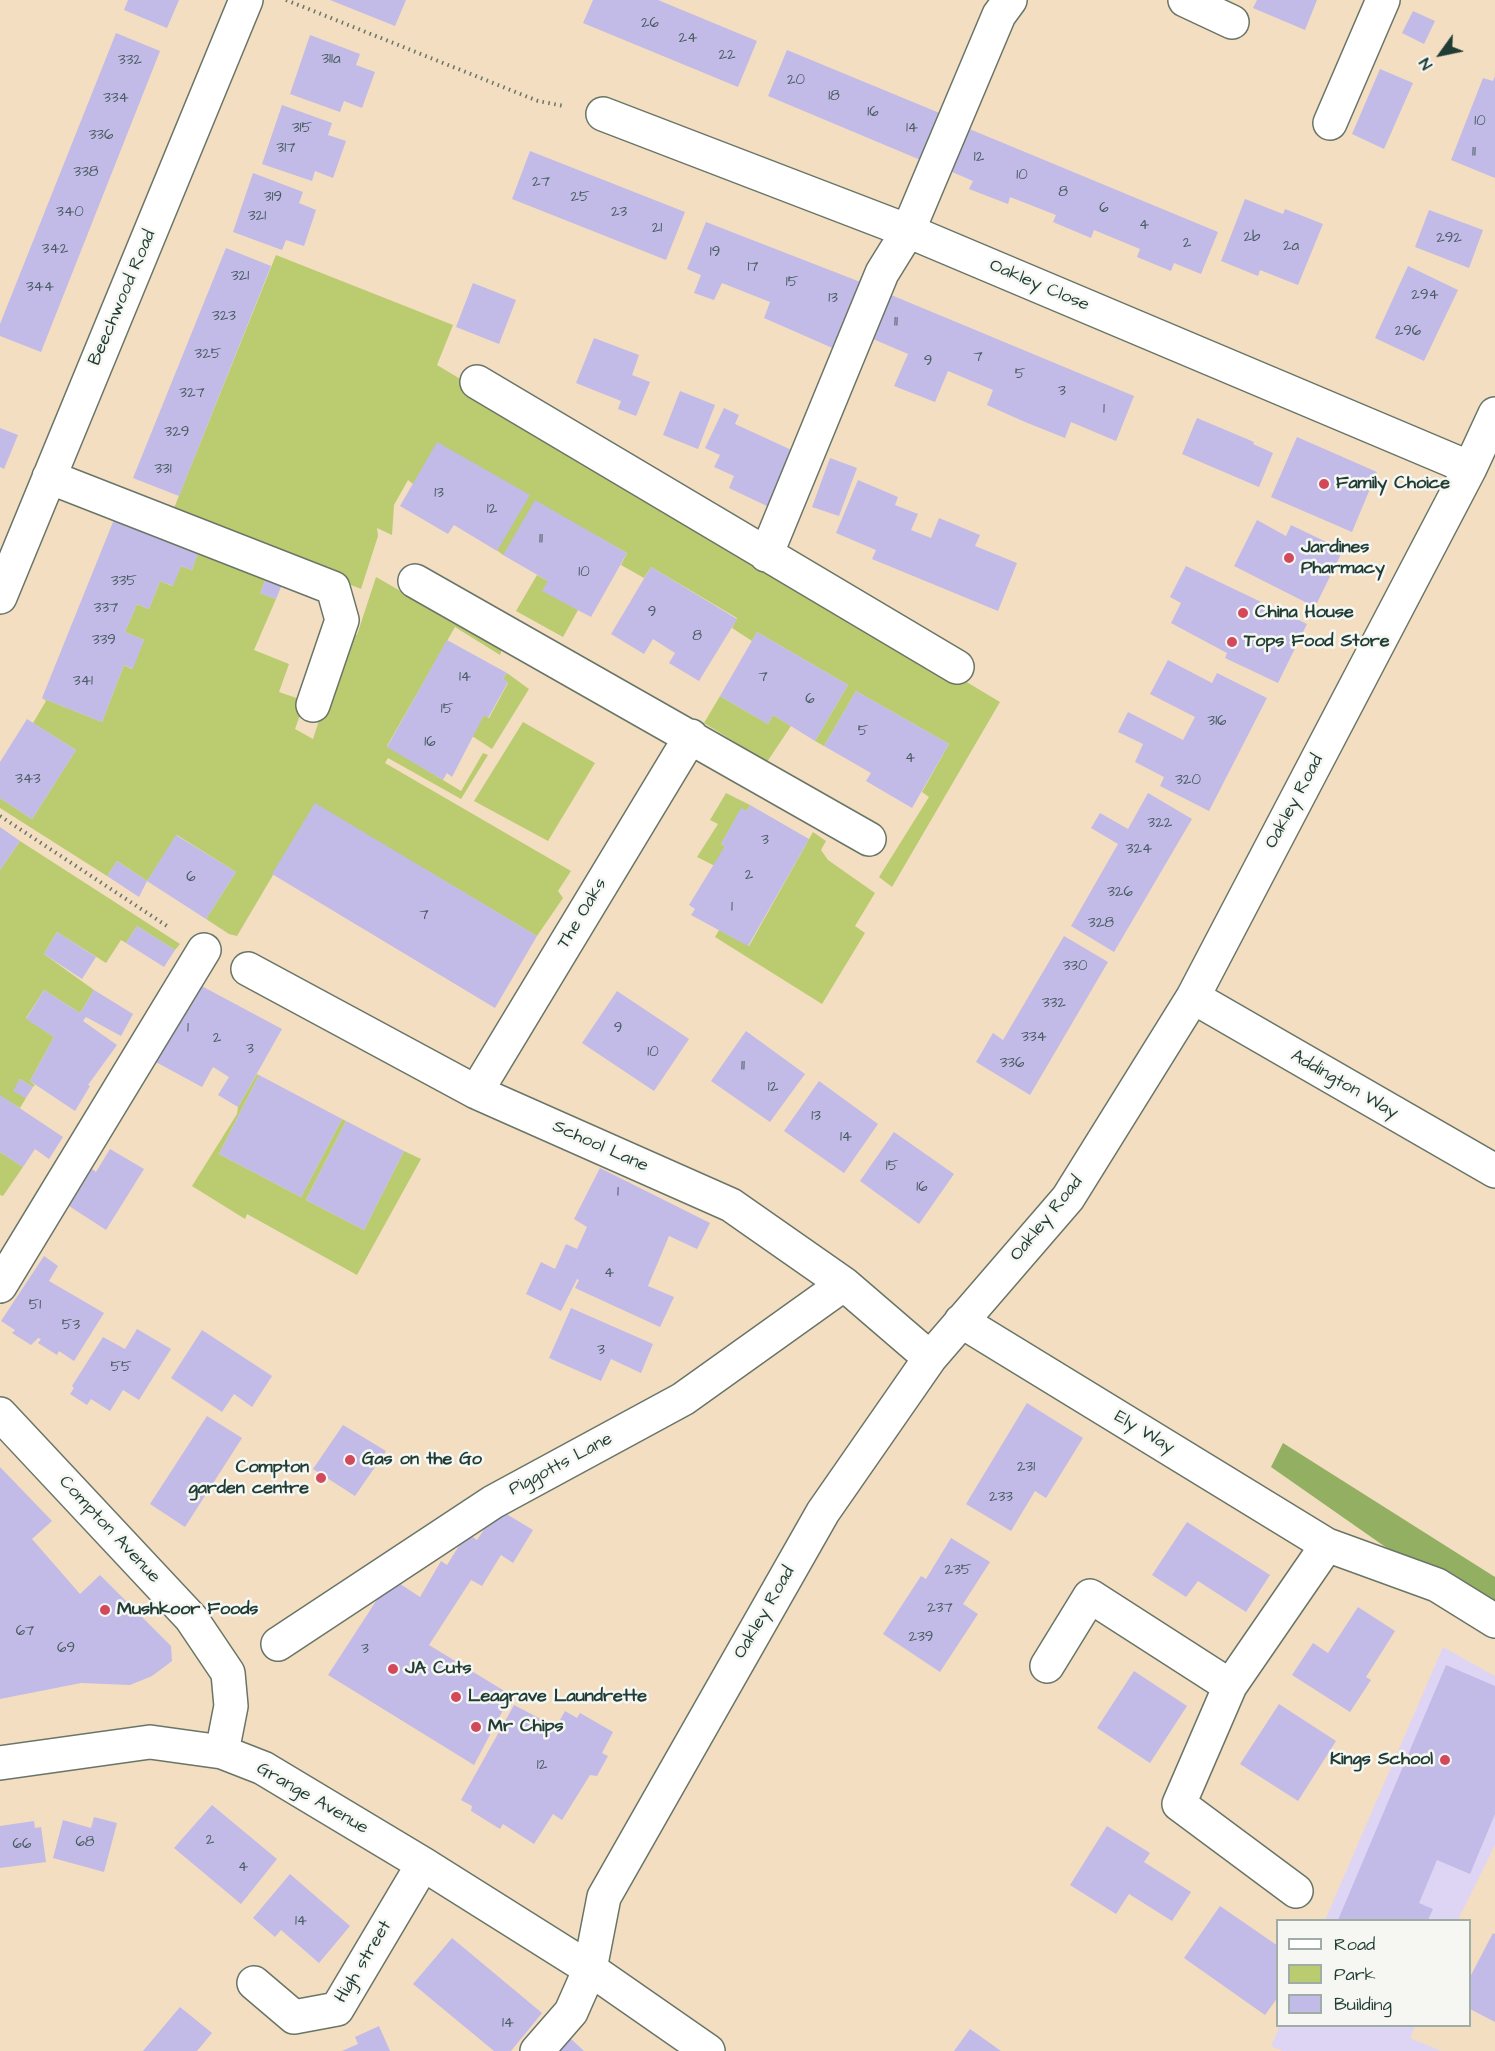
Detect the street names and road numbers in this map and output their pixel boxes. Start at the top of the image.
street label: Beechwood Road [85,227,161,369]
street label: Oakley Close [986,255,1092,317]
street label: Oakley Road [1261,751,1329,853]
street label: The Oaks [554,875,612,953]
street label: Addington Way [1286,1046,1402,1124]
street label: School Lane [549,1116,651,1178]
street label: Oakley Road [1006,1172,1088,1266]
street label: Ely Way [1110,1407,1178,1459]
street label: Piggotts Lane [506,1429,616,1501]
street label: Compton Avenue [54,1472,164,1588]
street label: Oakley Road [730,1563,800,1663]
street label: Grange Avenue [252,1758,372,1840]
street label: High street [331,1917,397,2007]

